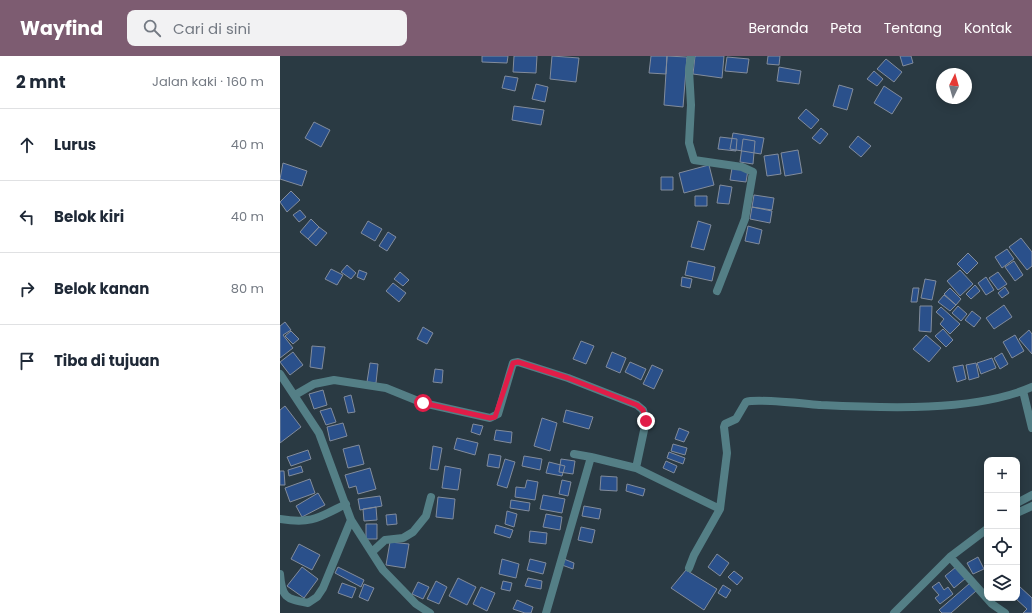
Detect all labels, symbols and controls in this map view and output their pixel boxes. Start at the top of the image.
search box [127,10,407,46]
text: Wayfind [20,15,103,42]
icon: search [141,17,163,39]
text: Cari di sini [173,18,251,39]
text: Beranda [749,18,808,38]
text: Peta [830,18,862,38]
text: Tentang [884,18,942,38]
text: Kontak [964,18,1012,38]
north arrow [936,68,972,104]
text: 2 mnt [16,70,66,94]
text: Jalan kaki · 160 m [152,72,264,91]
icon: ahead [16,134,38,156]
text: Lurus [54,134,96,155]
text: 40 m [231,135,264,154]
icon: left [16,206,38,228]
text: Belok kiri [54,206,124,227]
text: 40 m [231,207,264,226]
icon: right [16,278,38,300]
text: Belok kanan [54,278,149,299]
text: 80 m [231,279,264,298]
icon: arrive [16,350,38,372]
text: Tiba di tujuan [54,350,160,371]
route start [414,394,432,412]
route end [637,412,655,430]
map controls [984,457,1020,601]
button: + [984,457,1020,493]
button: − [984,493,1020,529]
button: locate [984,529,1020,565]
button: layers [984,565,1020,601]

